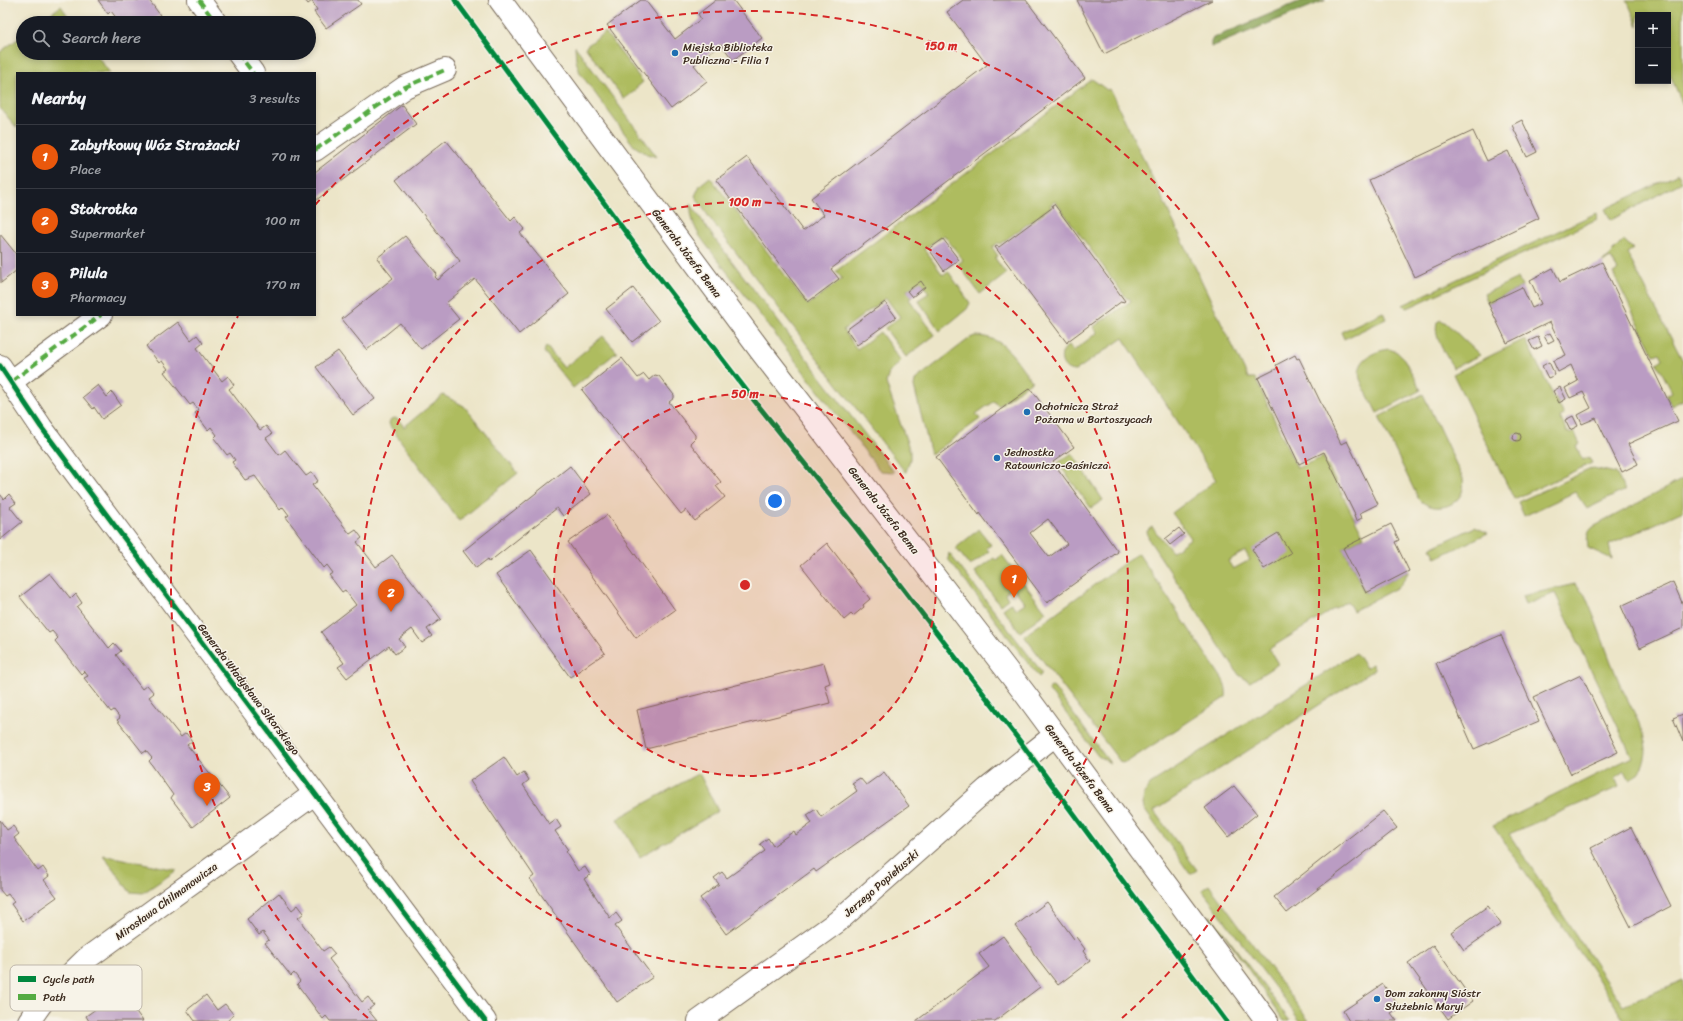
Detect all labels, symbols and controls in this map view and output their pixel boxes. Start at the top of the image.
map controls [1635,12,1671,84]
button: + [1635,12,1671,48]
search box [16,16,316,60]
text: Search here [62,25,141,51]
icon: search [30,27,52,49]
text: 150 m [925,35,958,57]
place label: Miejska Biblioteka Publiczna - Filia 1 [683,38,773,70]
marker: Miejska Biblioteka Publiczna - Filia 1 [670,48,680,58]
button: − [1635,48,1671,84]
text: Nearby [32,83,86,113]
text: 3 results [249,87,300,110]
text: Zabytkowy Wóz Strażacki [70,132,239,158]
text: 1 [42,145,48,168]
text: 70 m [271,145,300,168]
text: Place [70,158,101,181]
text: 100 m [729,191,762,213]
text: Stokrotka [70,196,137,222]
street label: Generała Józefa Bema [647,205,727,302]
text: 2 [41,209,49,232]
text: 100 m [265,209,300,232]
text: Supermarket [70,222,145,245]
text: Pilula [70,260,107,286]
text: 3 [41,273,49,296]
text: 170 m [265,273,300,296]
text: Pharmacy [70,286,126,309]
text: 50 m [731,383,759,405]
place label: Ochotnicza Straż Pożarna w Bartoszycach [1035,397,1153,429]
marker: Ochotnicza Straż Pożarna w Bartoszycach [1022,407,1032,417]
place label: Jednostka Ratowniczo-Gaśnicza [1004,443,1109,475]
marker: Jednostka Ratowniczo-Gaśnicza [992,453,1002,463]
street label: Generała Józefa Bema [843,462,924,559]
your location [765,491,785,511]
pin: 1 [1001,565,1027,598]
centre of rings [738,578,752,592]
pin: 2 [378,579,404,612]
street label: Generała Władysława Sikorskiego [193,619,305,760]
street label: Generała Józefa Bema [1040,720,1120,817]
pin: 3 [194,773,220,806]
street label: Jerzego Popiełuszki [838,844,924,922]
street label: Mirosława Chilmanowicza [111,857,222,945]
legend [10,965,142,1011]
text: Cycle path [43,970,95,989]
place label: Dom zakonny Sióstr Służebnic Maryi [1385,984,1481,1016]
text: Path [43,988,66,1007]
marker: Dom zakonny Sióstr Służebnic Maryi [1372,994,1382,1004]

